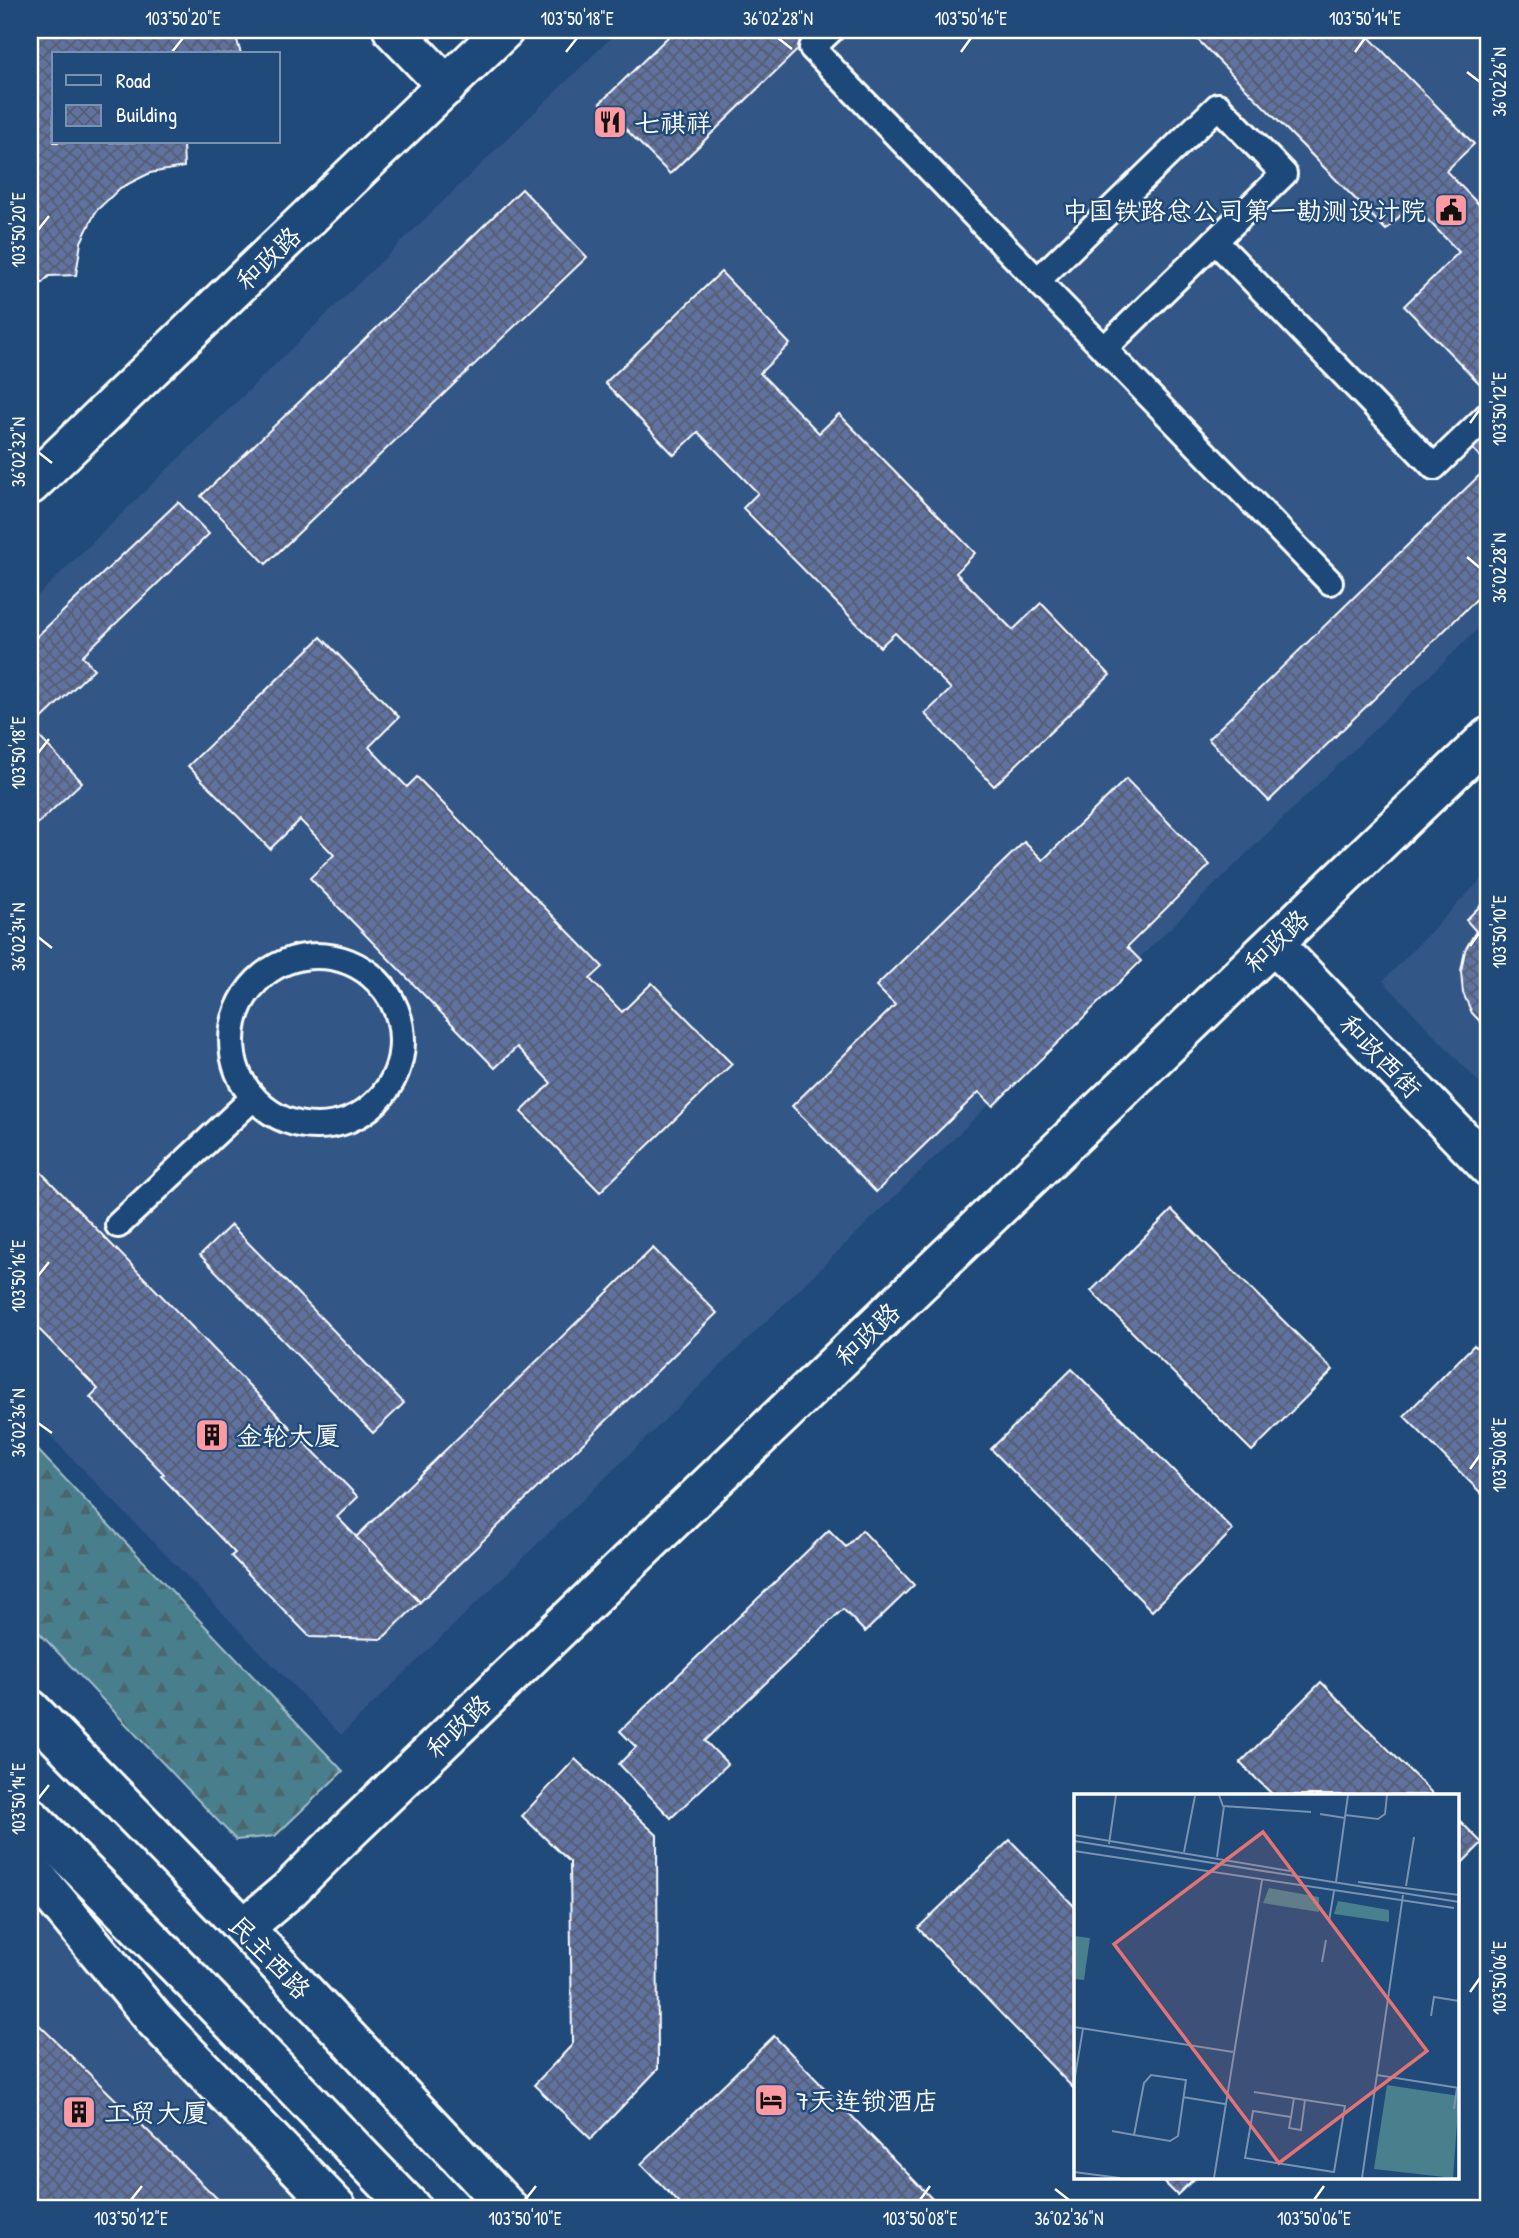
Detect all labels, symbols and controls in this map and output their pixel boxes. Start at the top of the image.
text: 103°50'20"E [145,6,221,31]
text: 103°50'18"E [540,6,614,31]
text: 36°02'28"N [743,6,813,31]
text: 103°50'16"E [935,6,1007,31]
text: 103°50'14"E [1329,6,1401,31]
text: 36°02'26"N [1487,47,1512,117]
legend [52,52,280,144]
text: Road [116,66,150,95]
text: Building [116,100,177,129]
restaurant icon: 七祺祥 [591,103,629,141]
place label: 七祺祥 [634,105,712,140]
public building icon: 中国铁路总公司第一勘测设计院 [1432,191,1470,229]
text: 103°50'20"E [6,192,31,268]
place label: 中国铁路总公司第一勘测设计院 [1062,193,1426,228]
street label: 和政路 [228,218,308,298]
text: 103°50'12"E [1487,372,1512,446]
text: 36°02'32"N [6,417,31,487]
text: 36°02'28"N [1487,533,1512,603]
text: 103°50'18"E [6,716,31,790]
text: 103°50'10"E [1487,895,1512,969]
street label: 和政路 [1236,901,1316,981]
text: 36°02'34"N [6,903,31,971]
street label: 和政西街 [1332,1006,1430,1106]
text: 103°50'16"E [6,1240,31,1312]
street label: 和政路 [827,1294,907,1374]
text: 36°02'36"N [6,1388,31,1458]
building icon: 金轮大厦 [193,1416,231,1454]
place label: 金轮大厦 [236,1418,340,1453]
text: 103°50'08"E [1487,1418,1512,1492]
street label: 和政路 [418,1686,498,1766]
text: 103°50'14"E [6,1763,31,1835]
inset map [1074,1794,1460,2178]
street label: 民主西路 [221,1907,319,2007]
text: 103°50'06"E [1487,1941,1512,2015]
hotel icon: 7天连锁酒店 [752,2081,790,2119]
place label: 7天连锁酒店 [796,2083,939,2118]
building icon: 工贸大厦 [60,2093,98,2131]
place label: 工贸大厦 [104,2095,208,2130]
text: 103°50'12"E [94,2206,168,2231]
text: 103°50'10"E [488,2206,562,2231]
text: 103°50'08"E [883,2206,957,2231]
text: 36°02'36"N [1034,2206,1104,2231]
text: 103°50'06"E [1277,2206,1351,2231]

